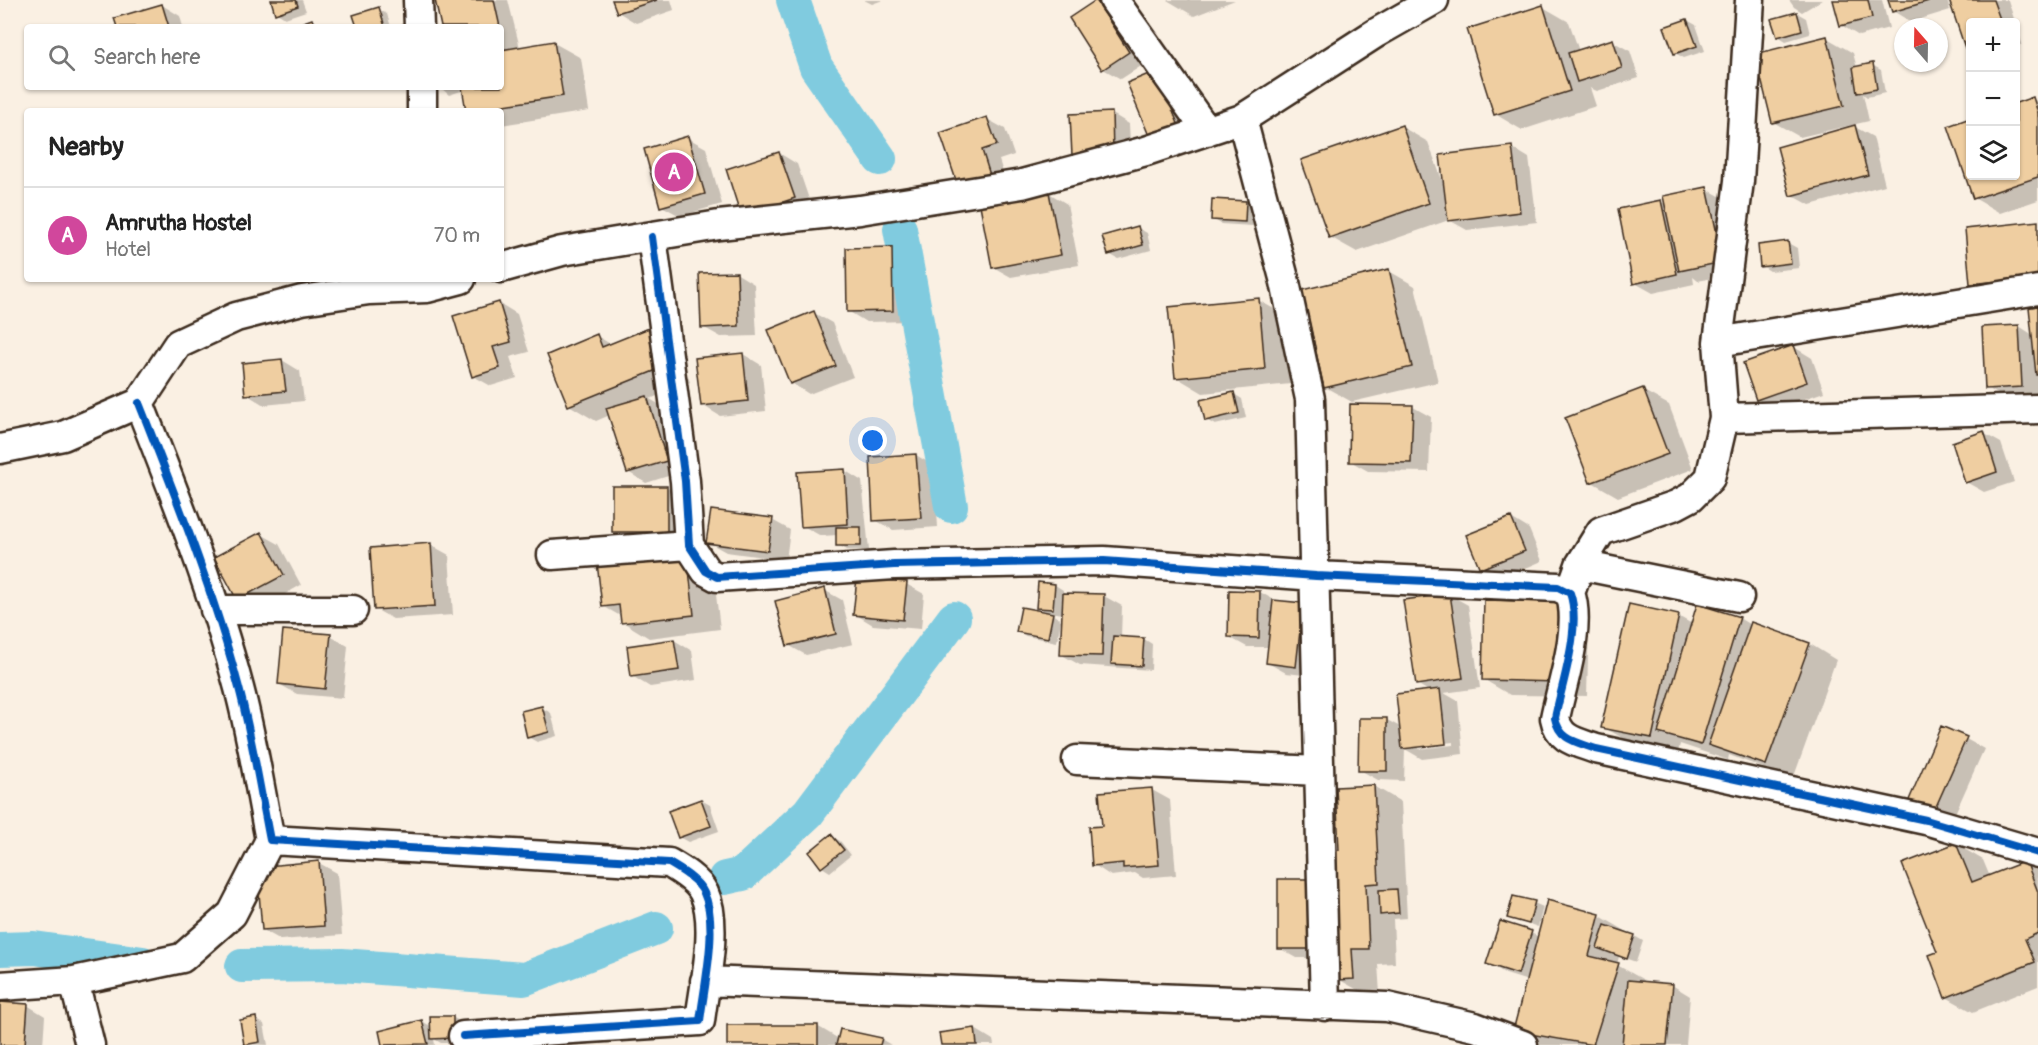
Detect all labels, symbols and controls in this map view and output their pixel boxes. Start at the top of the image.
north arrow [1894,18,1948,72]
map controls [1966,18,2020,180]
button: + [1966,18,2020,72]
search box [24,24,504,90]
icon: search [45,41,78,74]
text: Search here [93,43,200,71]
button: − [1966,72,2020,126]
button: layers [1966,126,2020,180]
text: Nearby [48,131,124,163]
pin: A [654,150,694,195]
text: Amrutha Hostel [105,209,252,237]
text: A [61,223,74,248]
text: 70 m [434,223,480,248]
text: Hotel [105,237,151,262]
your location [858,426,887,455]

